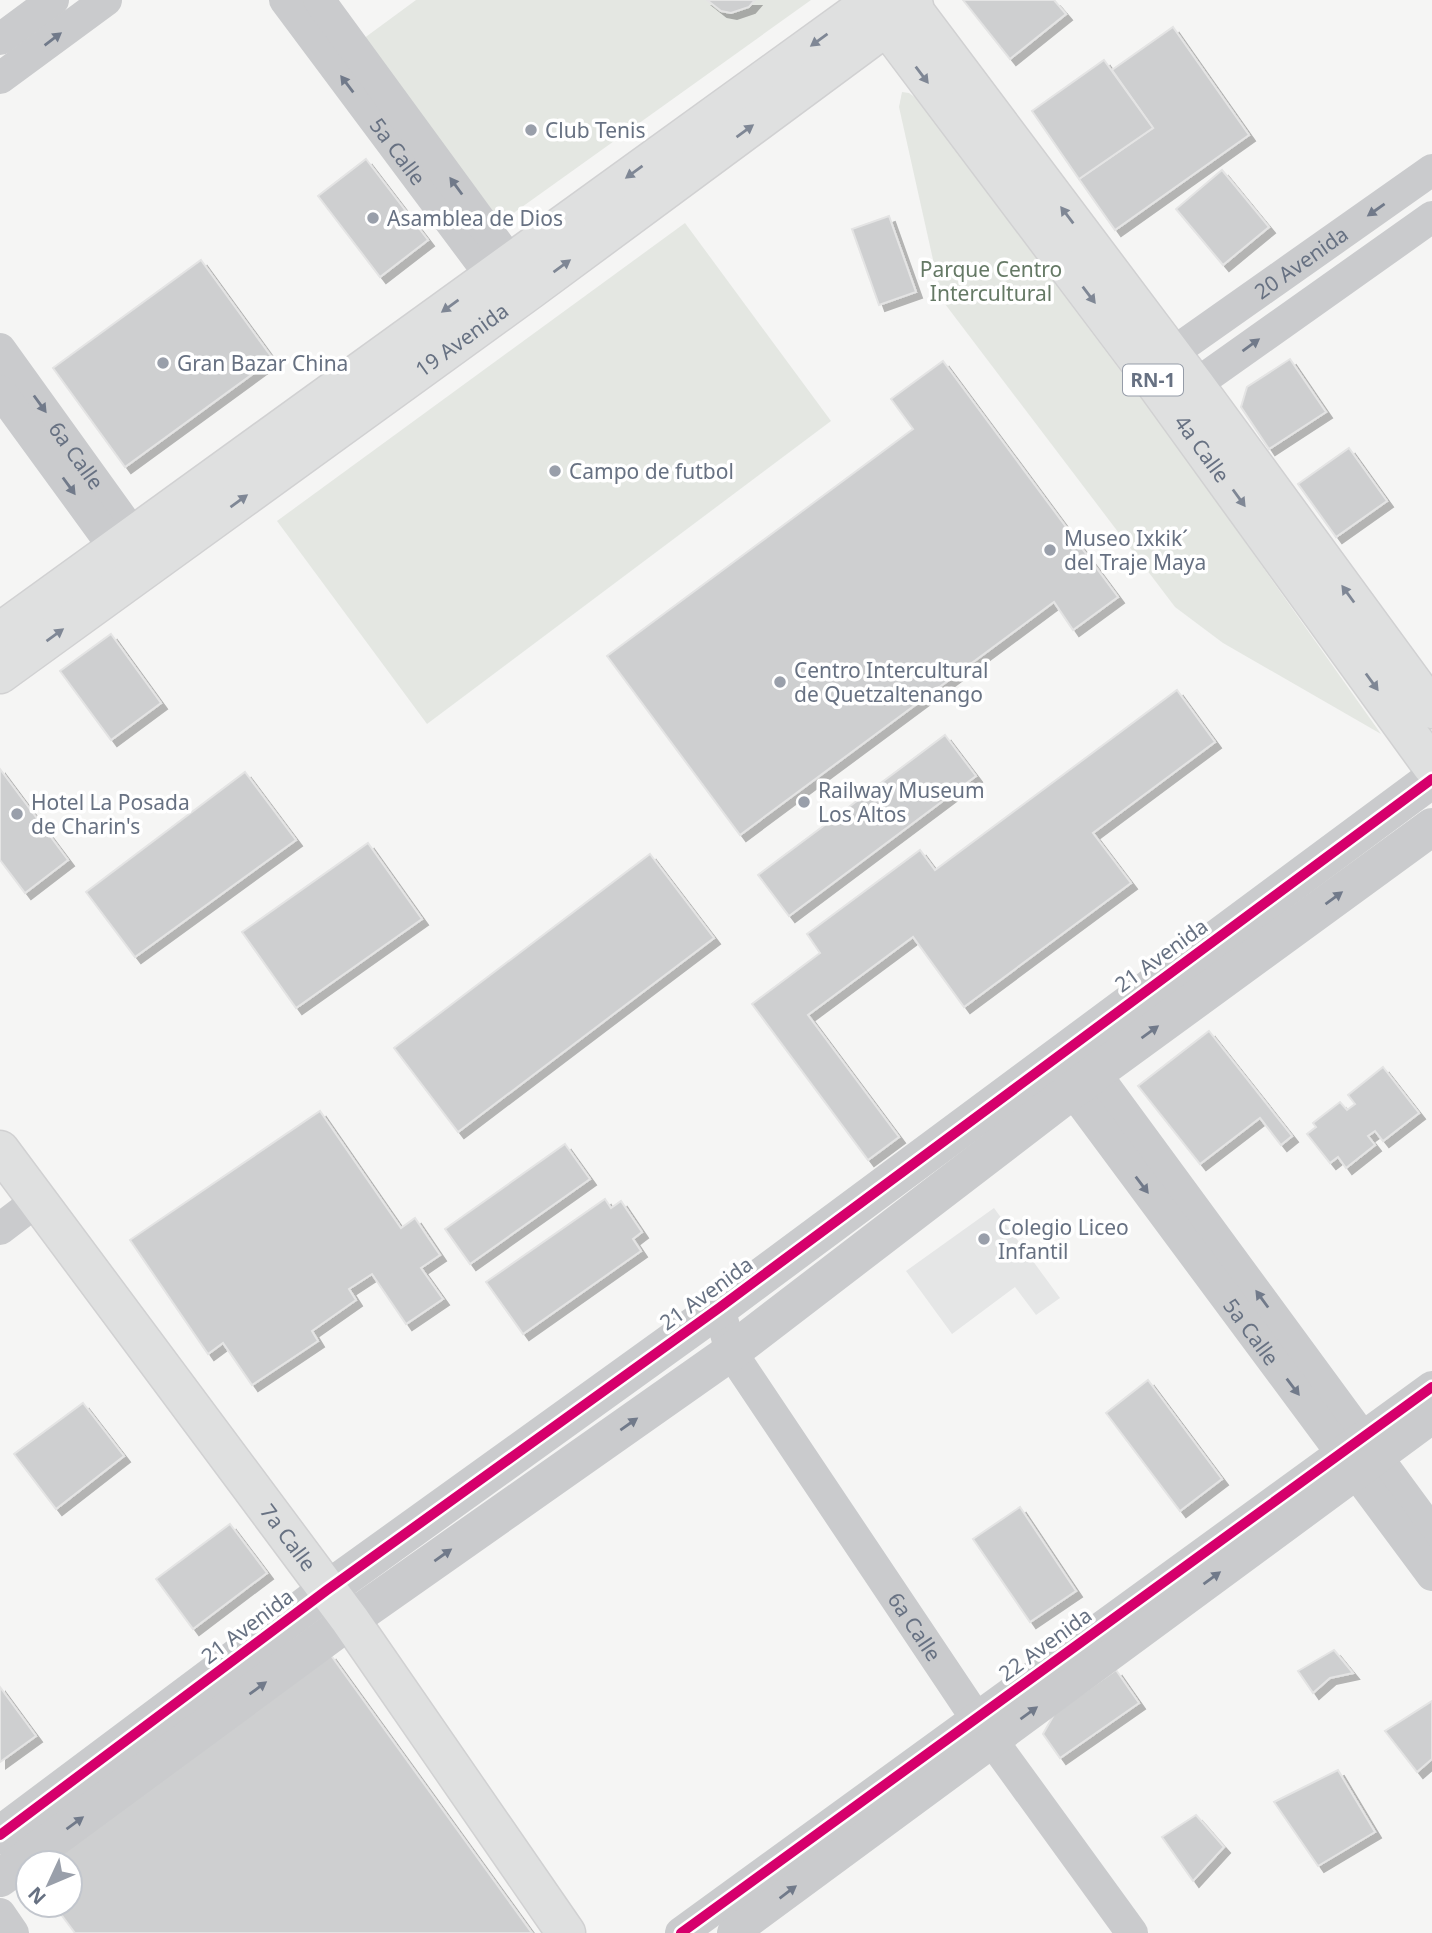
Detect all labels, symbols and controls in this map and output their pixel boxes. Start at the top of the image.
one-way arrow [44,33,62,47]
one-way arrow [810,33,828,47]
one-way arrow [914,66,928,84]
one-way arrow [340,75,354,93]
street label: 5a Calle [364,112,432,191]
place label: Club Tenis [545,116,646,144]
marker: Club Tenis [523,122,539,138]
one-way arrow [736,124,754,138]
one-way arrow [625,165,643,179]
one-way arrow [449,177,463,195]
one-way arrow [1367,202,1385,216]
place label: Asamblea de Dios [387,204,563,232]
one-way arrow [1059,206,1074,224]
marker: Asamblea de Dios [365,210,381,226]
street label: 20 Avenida [1249,220,1353,305]
park label: Parque Centro Intercultural [920,255,1062,307]
one-way arrow [553,259,571,273]
one-way arrow [1082,286,1096,304]
street label: 19 Avenida [409,296,514,383]
one-way arrow [441,299,459,313]
one-way arrow [1242,338,1260,352]
place label: Gran Bazar China [177,349,348,377]
marker: Gran Bazar China [155,355,171,371]
road number: RN-1 [1123,364,1183,396]
one-way arrow [33,395,47,413]
street label: 4a Calle [1168,409,1236,488]
street label: 6a Calle [43,416,110,495]
place label: Campo de futbol [569,457,734,485]
marker: Campo de futbol [547,463,563,479]
one-way arrow [62,477,76,495]
one-way arrow [1231,489,1245,507]
one-way arrow [230,494,248,508]
place label: Museo Ixkik´ del Traje Maya [1064,524,1206,576]
marker: Museo Ixkik´ del Traje Maya [1042,542,1058,558]
one-way arrow [1342,585,1356,603]
one-way arrow [46,628,64,642]
place label: Centro Intercultural de Quetzaltenango [794,656,988,708]
one-way arrow [1365,673,1379,691]
marker: Centro Intercultural de Quetzaltenango [772,674,788,690]
place label: Railway Museum Los Altos [818,776,985,828]
place label: Hotel La Posada de Charin's [31,788,190,840]
marker: Railway Museum Los Altos [796,794,812,810]
marker: Hotel La Posada de Charin's [9,806,25,822]
one-way arrow [1325,892,1343,906]
street label: 21 Avenida [1109,912,1213,998]
one-way arrow [1141,1026,1159,1040]
one-way arrow [1135,1176,1149,1194]
place label: Colegio Liceo Infantil [998,1213,1129,1265]
marker: Colegio Liceo Infantil [976,1231,992,1247]
street label: 21 Avenida [654,1250,758,1336]
one-way arrow [1255,1290,1269,1308]
street label: 5a Calle [1217,1292,1286,1371]
one-way arrow [1285,1378,1299,1396]
one-way arrow [620,1417,638,1431]
street label: 7a Calle [254,1498,323,1577]
one-way arrow [434,1548,452,1562]
one-way arrow [1203,1571,1222,1585]
street label: 21 Avenida [195,1582,299,1670]
street label: 6a Calle [882,1587,948,1666]
street label: 22 Avenida [993,1601,1097,1687]
one-way arrow [249,1681,267,1695]
one-way arrow [1020,1706,1039,1720]
one-way arrow [66,1816,84,1830]
north arrow [14,1849,84,1919]
text: N [22,1881,51,1910]
one-way arrow [779,1886,797,1900]

